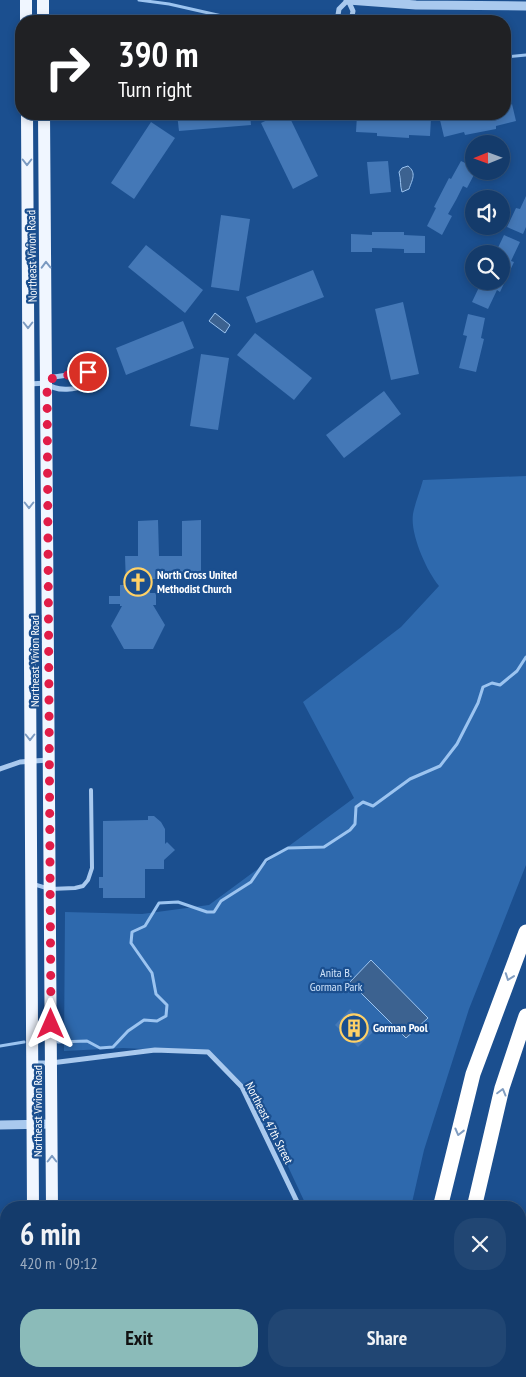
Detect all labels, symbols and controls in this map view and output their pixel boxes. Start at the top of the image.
text: 390 m [118,31,199,77]
icon: right [35,35,100,100]
text: Turn right [118,75,192,103]
north arrow [465,135,510,180]
map controls [465,135,510,290]
one-way arrow [22,159,32,167]
button: sound [465,190,510,235]
street label: Northeast Vivion Road [23,210,40,302]
button: search [465,245,510,290]
one-way arrow [41,260,51,268]
one-way arrow [23,322,33,329]
pin [67,351,109,393]
icon: arrive [74,358,102,386]
one-way arrow [24,502,34,509]
church icon: North Cross United Methodist Church [123,567,153,597]
place label: North Cross United Methodist Church [157,567,237,596]
street label: Northeast Vivion Road [27,615,42,707]
one-way arrow [25,734,35,742]
park label: Anita B. Gorman Park [310,965,363,994]
one-way arrow [505,972,515,981]
position arrow [24,997,76,1049]
building icon: Gorman Pool [339,1013,369,1043]
place label: Gorman Pool [373,1020,428,1035]
street label: Northeast Vivion Road [30,1065,45,1157]
street label: Northeast 47th Street [242,1079,297,1167]
one-way arrow [496,1088,506,1097]
one-way arrow [454,1127,465,1136]
one-way arrow [46,1155,57,1163]
text: 6 min [20,1214,81,1253]
button: close [454,1218,506,1270]
text: 420 m · 09:12 [20,1253,98,1273]
button: Exit [20,1309,258,1367]
button: Share [268,1309,506,1367]

